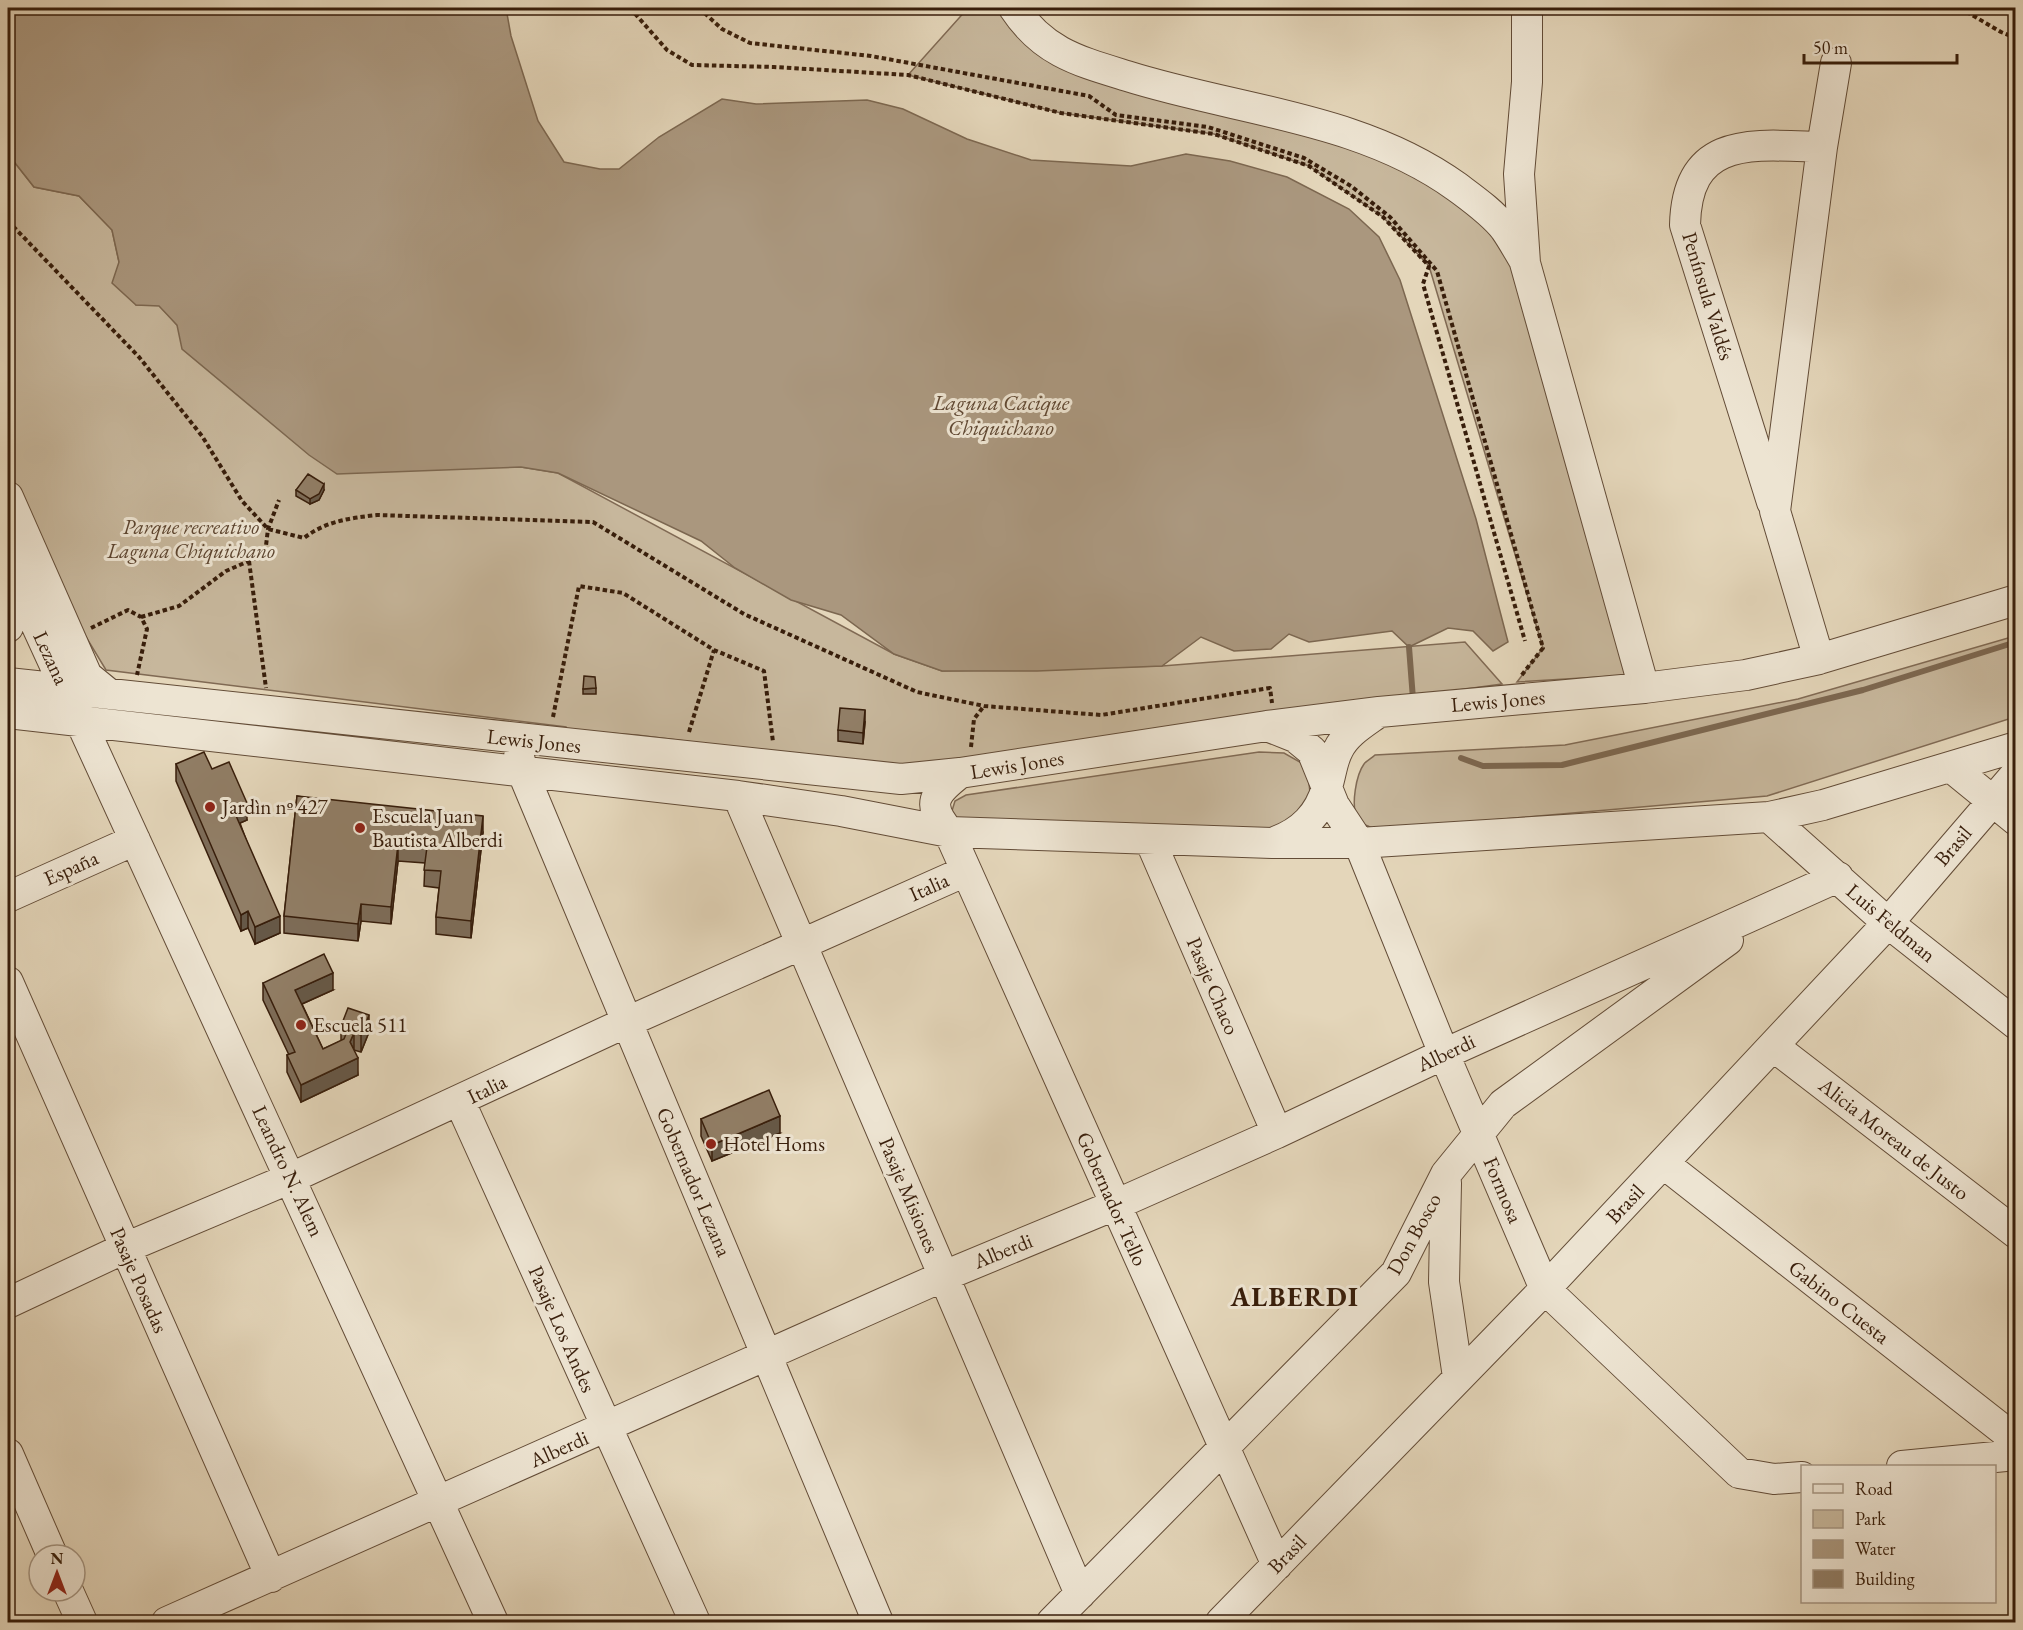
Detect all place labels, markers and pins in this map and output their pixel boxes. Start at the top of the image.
place label: Jardìn nº 427 [220,793,329,820]
marker: Jardìn nº 427 [203,800,217,814]
place label: Escuela Juan Bautista Alberdi [372,802,503,853]
marker: Escuela Juan Bautista Alberdi [353,821,367,835]
place label: Escuela 511 [313,1011,407,1038]
marker: Escuela 511 [294,1018,308,1032]
place label: Hotel Homs [723,1130,825,1157]
marker: Hotel Homs [704,1137,718,1151]

